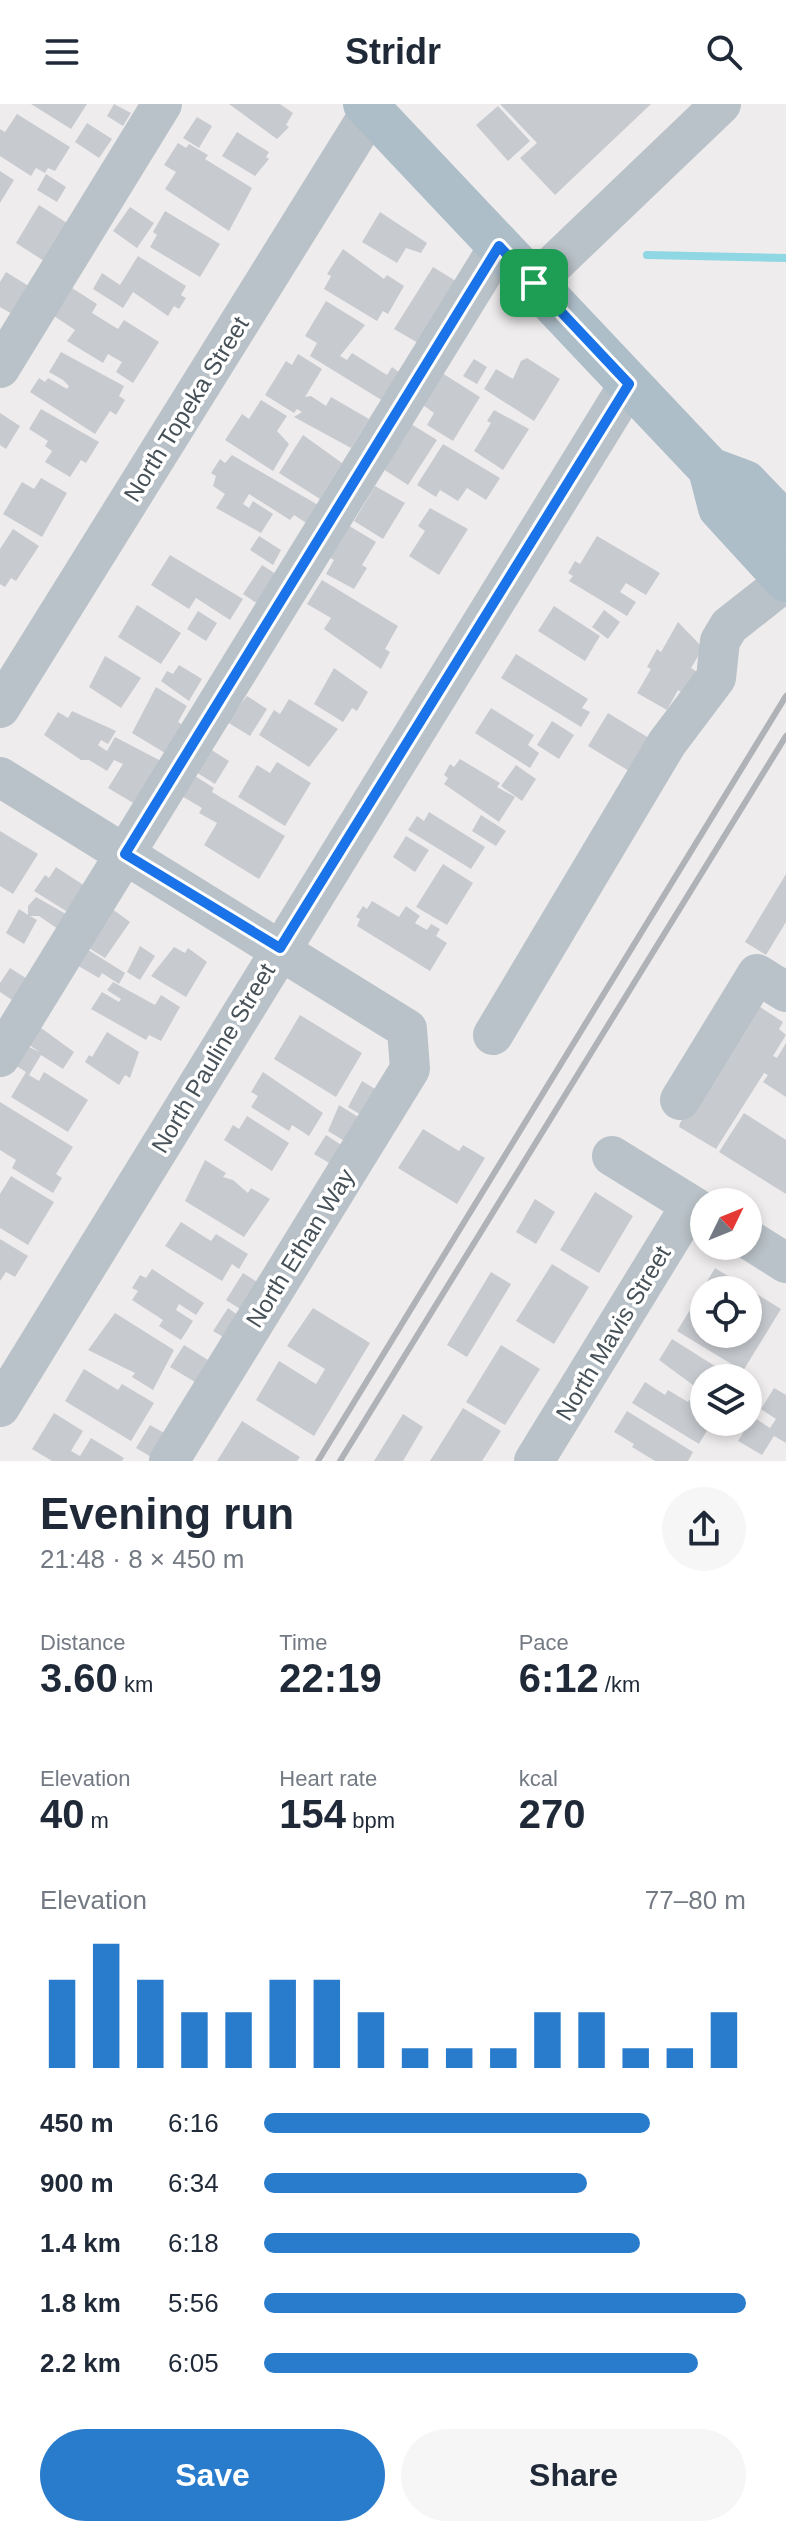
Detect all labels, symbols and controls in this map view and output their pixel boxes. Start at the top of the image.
icon: menu [40,30,84,74]
icon: search [702,30,746,74]
text: Stridr [345,31,441,72]
pin [500,249,568,317]
icon: arrive [512,261,556,305]
street label: North Topeka Street [118,311,254,506]
street label: North Pauline Street [146,958,280,1158]
street label: North Ethan Way [240,1164,360,1332]
north arrow [690,1188,762,1260]
map controls [690,1188,762,1436]
street label: North Mavis Street [550,1241,676,1425]
button: locate [690,1276,762,1348]
button: layers [690,1364,762,1436]
button: share [662,1487,746,1571]
text: Evening run [40,1489,294,1538]
text: 21:48 · 8 × 450 m [40,1544,245,1574]
text: Distance [40,1630,126,1655]
text: Time [279,1630,327,1655]
text: Pace [519,1630,569,1655]
text: 3.60 [40,1656,118,1700]
text: 22:19 [279,1656,382,1700]
text: 6:12 [519,1656,599,1700]
text: km [118,1672,153,1697]
text: /km [599,1672,640,1697]
text: Elevation [40,1766,131,1791]
text: Heart rate [279,1766,377,1791]
text: kcal [519,1766,558,1791]
text: 40 [40,1792,85,1836]
text: 154 [279,1792,346,1836]
text: 270 [519,1792,585,1836]
text: m [85,1808,109,1833]
text: bpm [346,1808,395,1833]
text: Elevation [40,1885,147,1915]
text: 77–80 m [645,1885,746,1915]
text: 450 m [40,2108,114,2138]
text: 6:16 [168,2108,219,2138]
text: 900 m [40,2168,114,2198]
text: 6:34 [168,2168,219,2198]
text: 1.4 km [40,2228,121,2258]
text: 6:18 [168,2228,219,2258]
text: 1.8 km [40,2288,121,2318]
text: 5:56 [168,2288,219,2318]
text: 2.2 km [40,2348,121,2378]
text: 6:05 [168,2348,219,2378]
button: Save [40,2429,385,2521]
button: Share [401,2429,746,2521]

